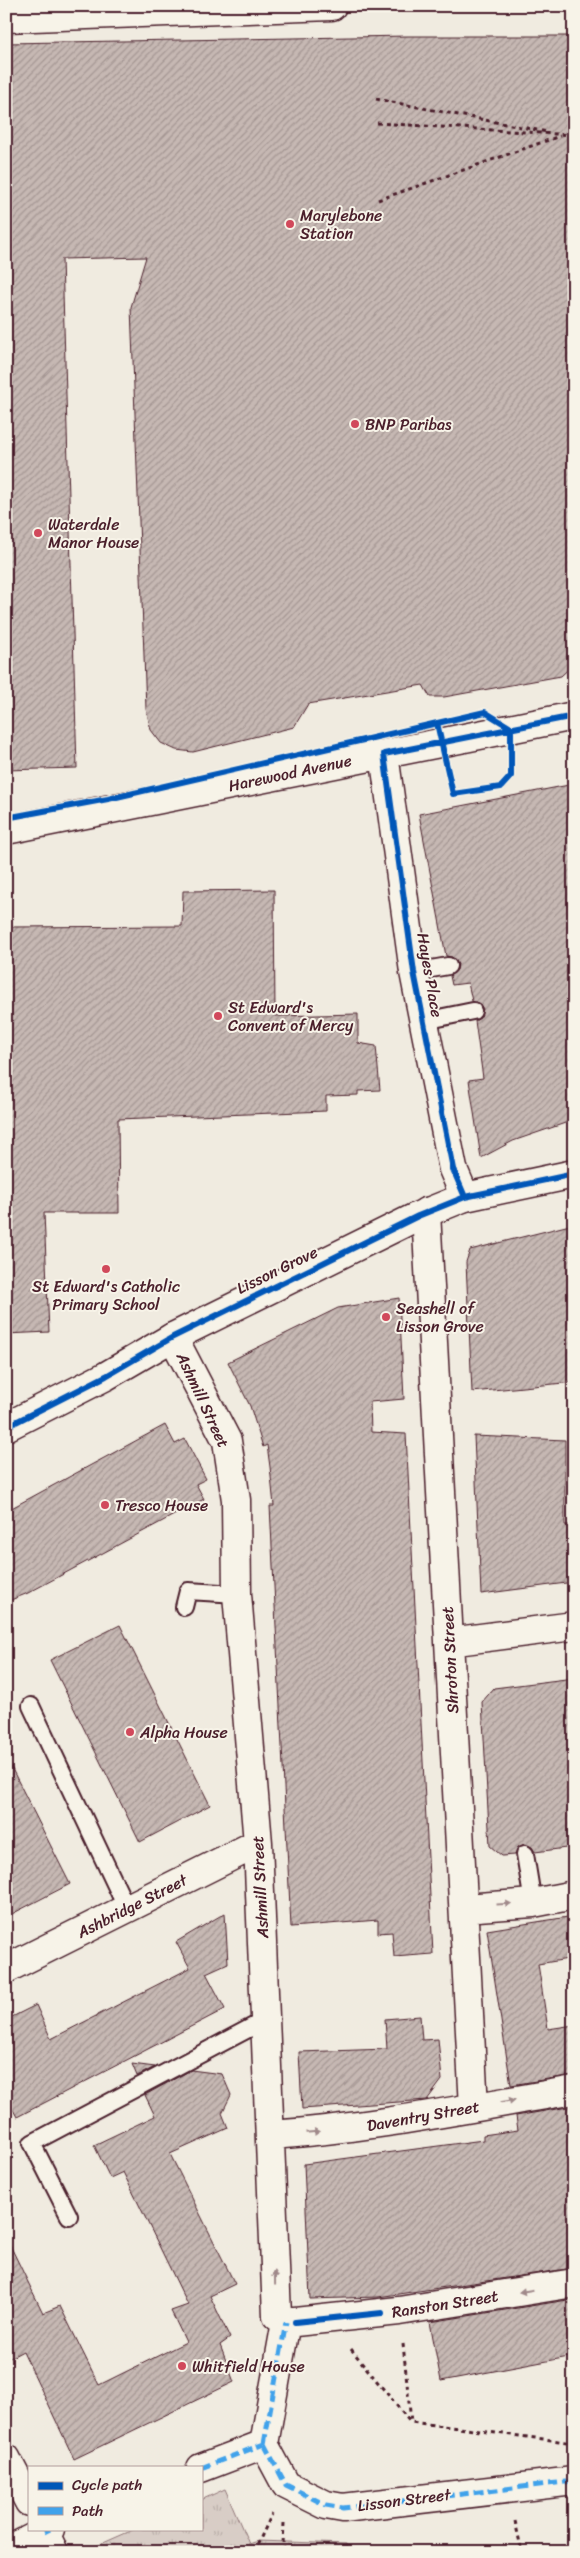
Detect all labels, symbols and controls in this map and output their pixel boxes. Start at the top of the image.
place label: Marylebone Station [300,201,382,248]
marker: Marylebone Station [284,218,296,230]
place label: BNP Paribas [365,410,452,439]
marker: BNP Paribas [349,418,361,430]
place label: Waterdale Manor House [48,510,139,557]
marker: Waterdale Manor House [32,527,44,539]
street label: Harewood Avenue [226,746,354,800]
street label: Hayes Place [408,930,452,1020]
place label: St Edward's Convent of Mercy [228,993,354,1040]
marker: St Edward's Convent of Mercy [212,1010,224,1022]
street label: Lisson Grove [231,1238,323,1302]
marker: St Edward's Catholic Primary School [100,1263,112,1275]
place label: St Edward's Catholic Primary School [32,1272,180,1319]
place label: Seashell of Lisson Grove [396,1294,484,1341]
marker: Seashell of Lisson Grove [380,1311,392,1323]
street label: Ashmill Street [168,1346,238,1453]
place label: Tresco House [115,1491,208,1520]
marker: Tresco House [99,1499,111,1511]
street label: Shroton Street [433,1606,467,1714]
place label: Alpha House [139,1718,228,1747]
marker: Alpha House [124,1726,136,1738]
street label: Ashmill Street [243,1835,277,1940]
street label: Ashbridge Street [71,1865,193,1947]
one-way arrow [496,1900,512,1908]
street label: Daventry Street [364,2092,482,2140]
one-way arrow [501,2096,517,2104]
one-way arrow [305,2127,321,2135]
one-way arrow [270,2270,278,2286]
street label: Ranston Street [390,2281,500,2327]
one-way arrow [517,2288,533,2296]
place label: Whitfield House [192,2352,305,2381]
marker: Whitfield House [176,2360,188,2372]
legend [28,2466,202,2530]
text: Cycle path [72,2472,143,2498]
street label: Lisson Street [356,2480,453,2520]
text: Path [72,2498,103,2524]

